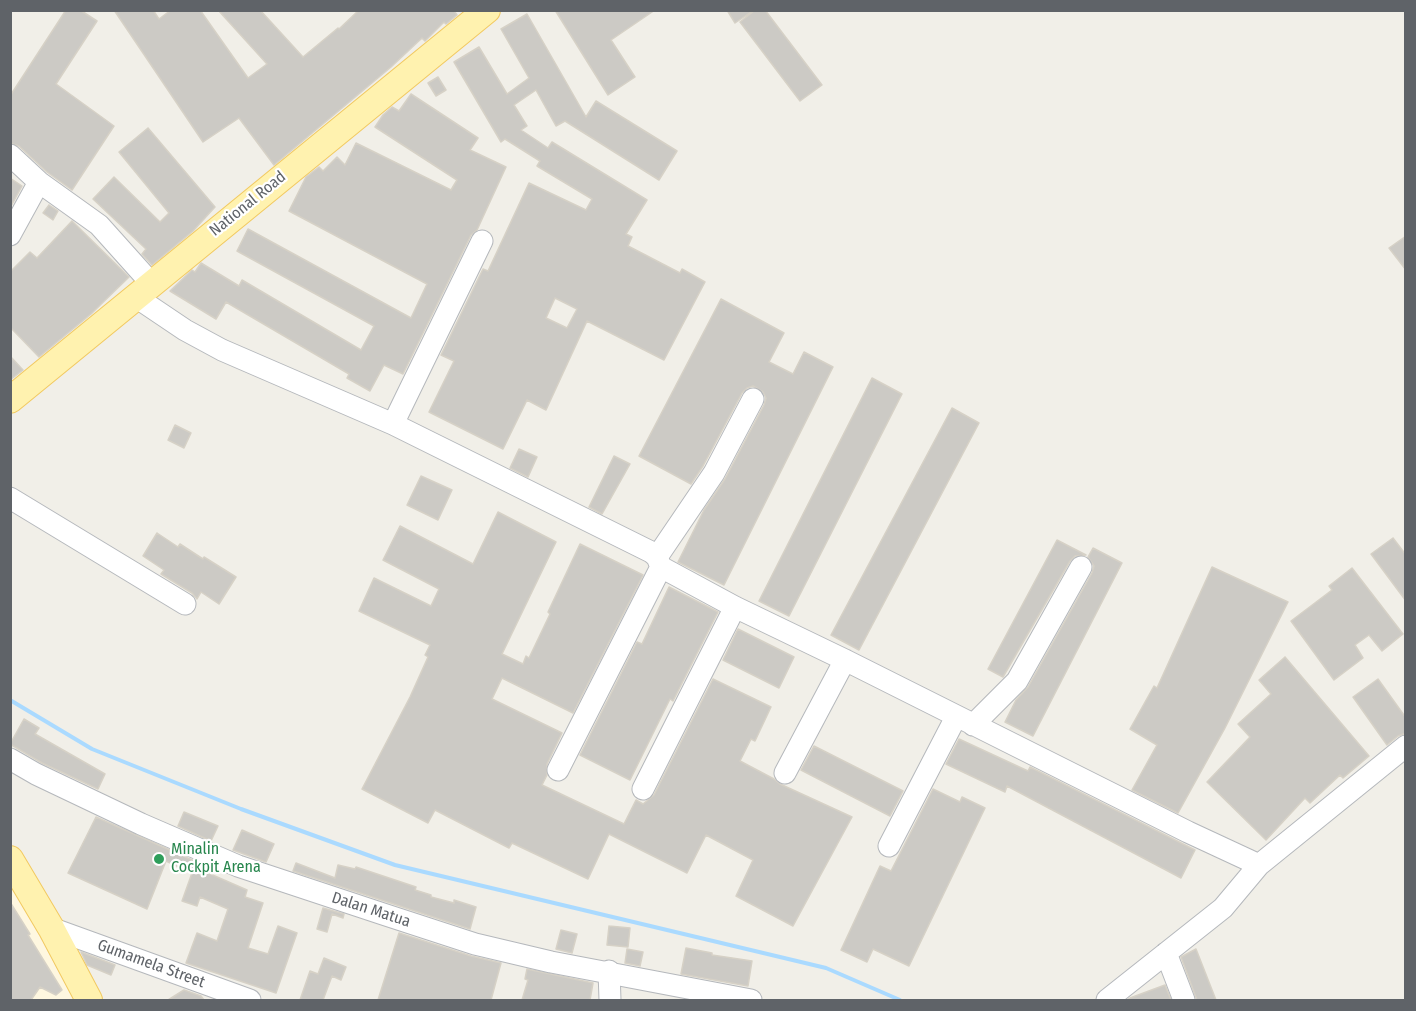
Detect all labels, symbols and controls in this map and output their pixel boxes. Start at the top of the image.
street label: National Road [206,167,290,241]
place label: Minalin Cockpit Arena [171,840,261,878]
marker: Minalin Cockpit Arena [152,852,166,866]
street label: Dalan Matua [329,888,413,932]
street label: Gumamela Street [95,936,207,992]

